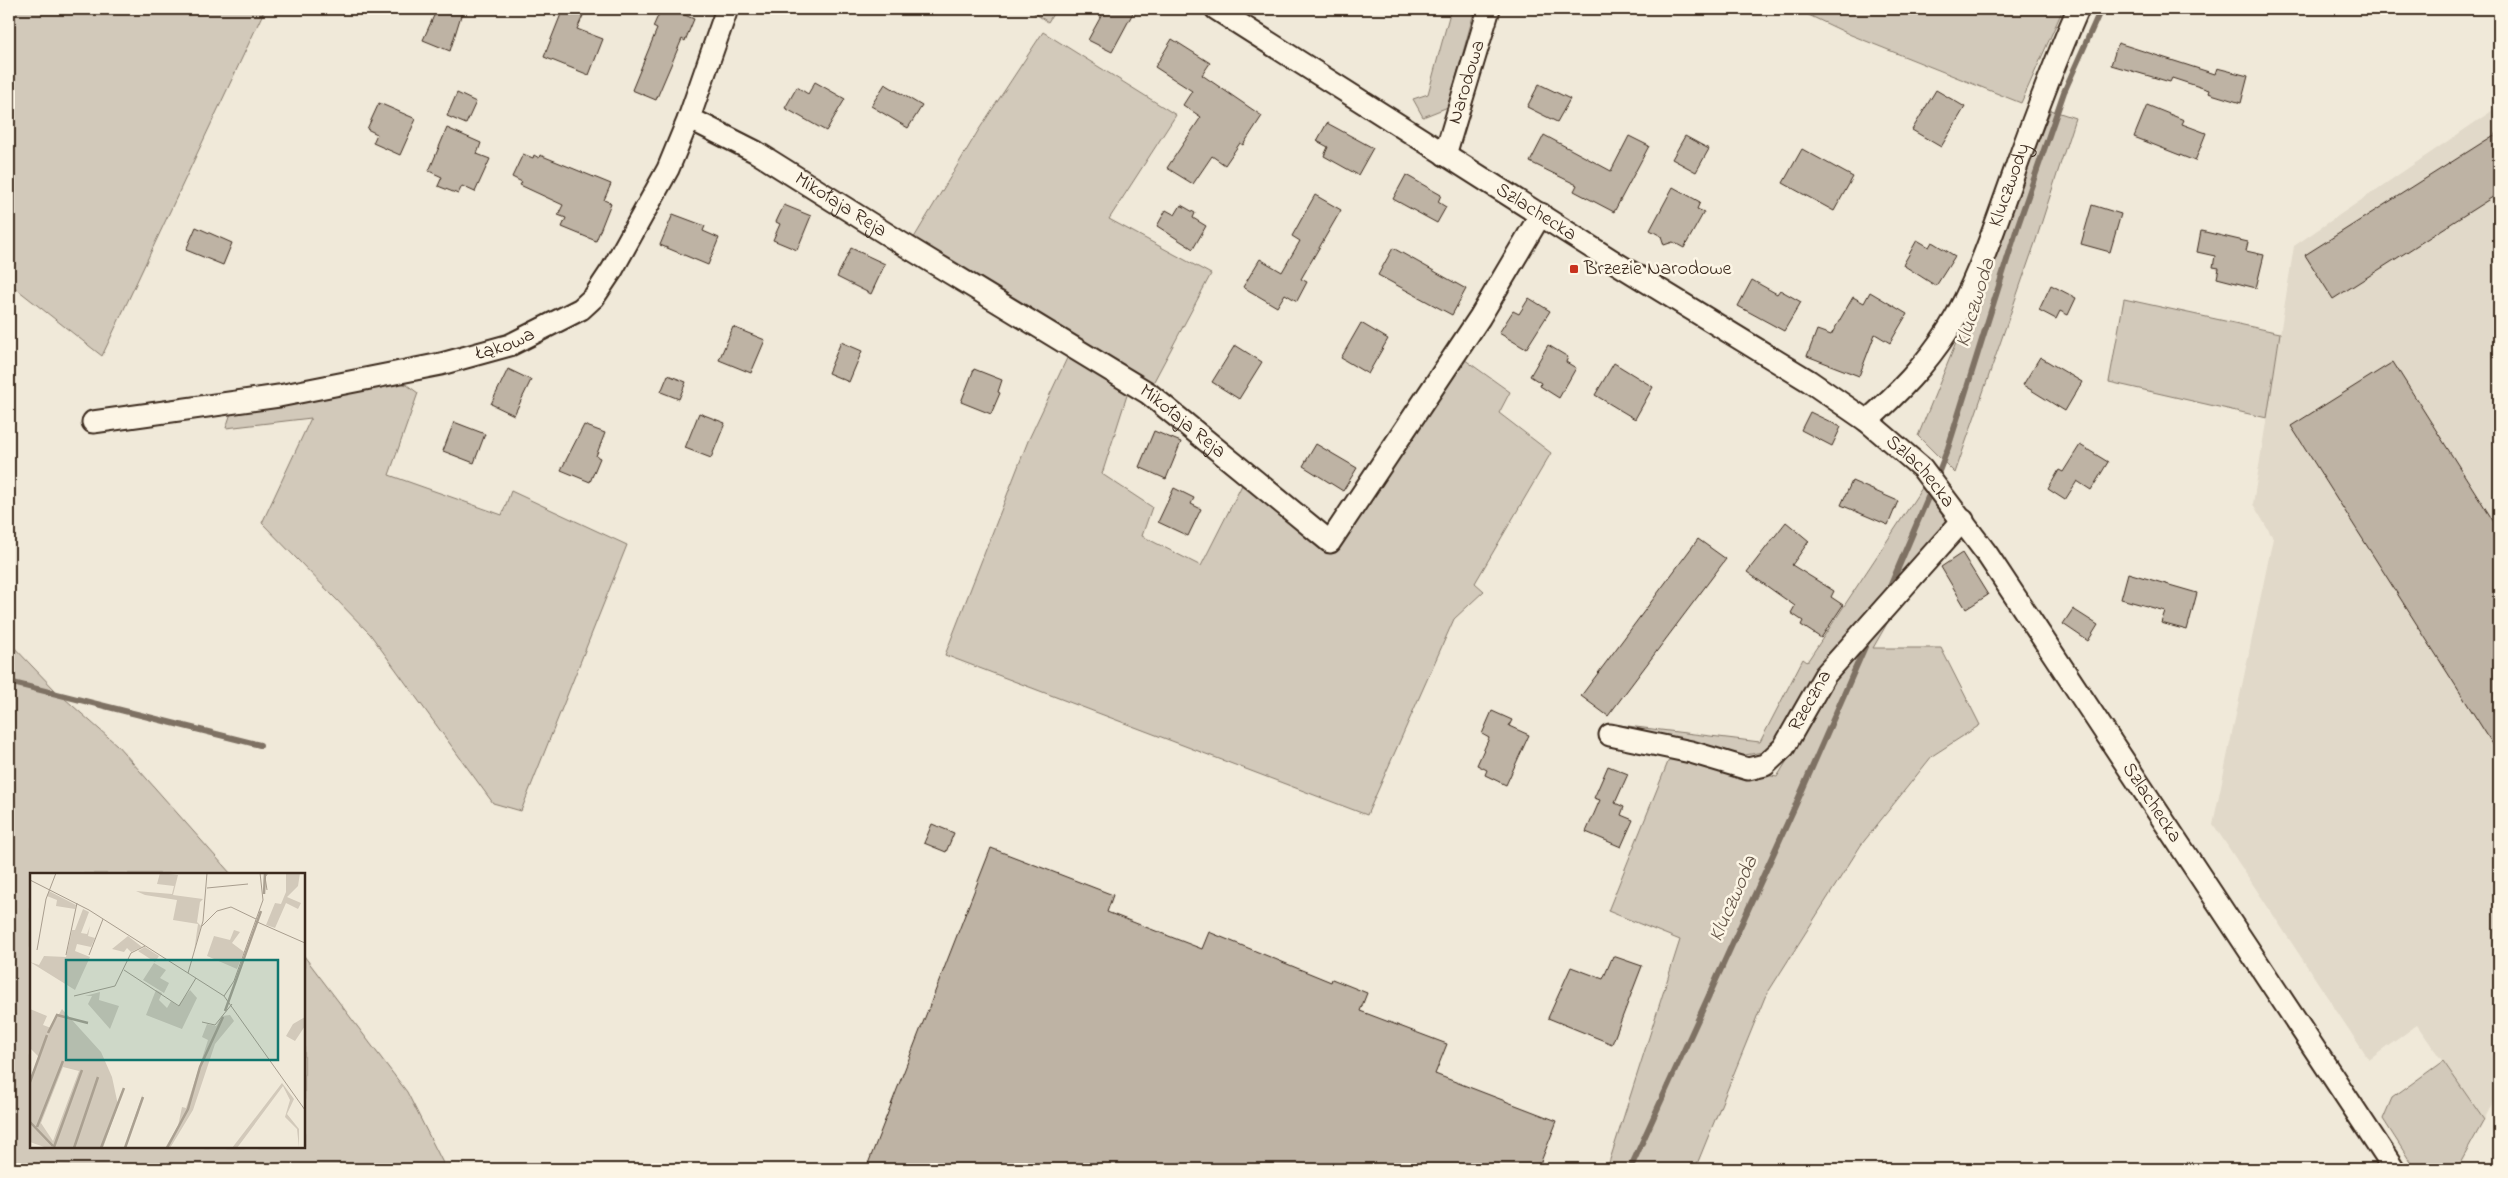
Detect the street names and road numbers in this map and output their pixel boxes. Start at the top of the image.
street label: Narodowa [1441,37,1493,128]
street label: Kluczwody [1981,139,2038,231]
street label: Mikołaja Reja [789,165,892,245]
street label: Szlachecka [1490,175,1582,249]
street label: Łąkowa [471,320,540,369]
street label: Mikołaja Reja [1134,377,1232,466]
street label: Szlachecka [1879,428,1962,514]
street label: Rzeczna [1781,665,1839,737]
street label: Szlachecka [2114,757,2189,849]

